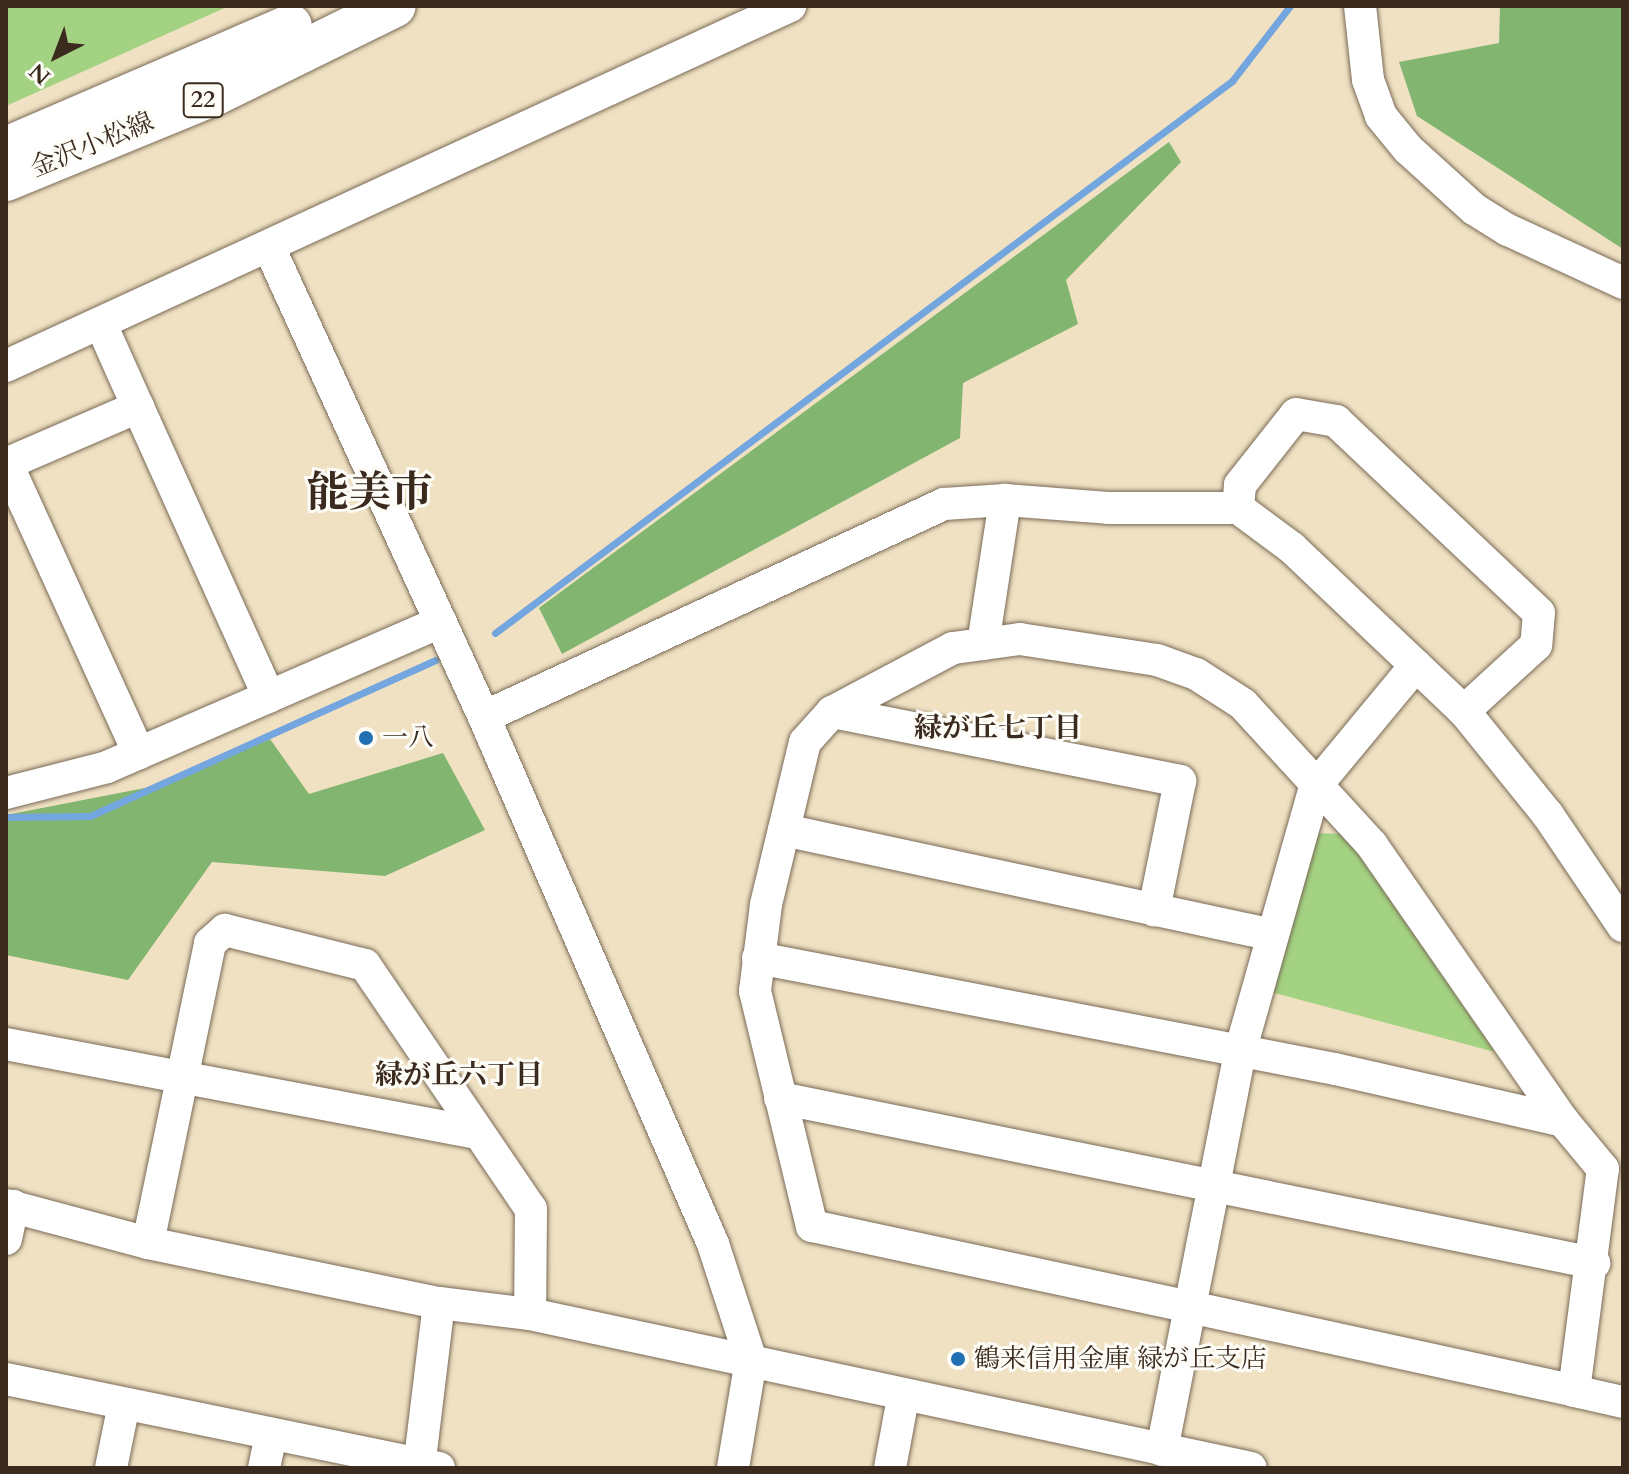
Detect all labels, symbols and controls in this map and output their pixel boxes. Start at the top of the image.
north arrow [16,16,96,96]
text: N [23,56,57,91]
road number: 22 [181,80,225,120]
street label: 金沢小松線 [26,106,158,184]
district label: 能美市 [307,468,433,518]
district label: 緑が丘七丁目 [914,711,1082,745]
place label: 一八 [382,722,434,754]
marker: 一八 [357,729,375,747]
district label: 緑が丘六丁目 [375,1058,543,1092]
place label: 鶴来信用金庫 緑が丘支店 [974,1343,1267,1375]
marker: 鶴来信用金庫 緑が丘支店 [949,1350,967,1368]

